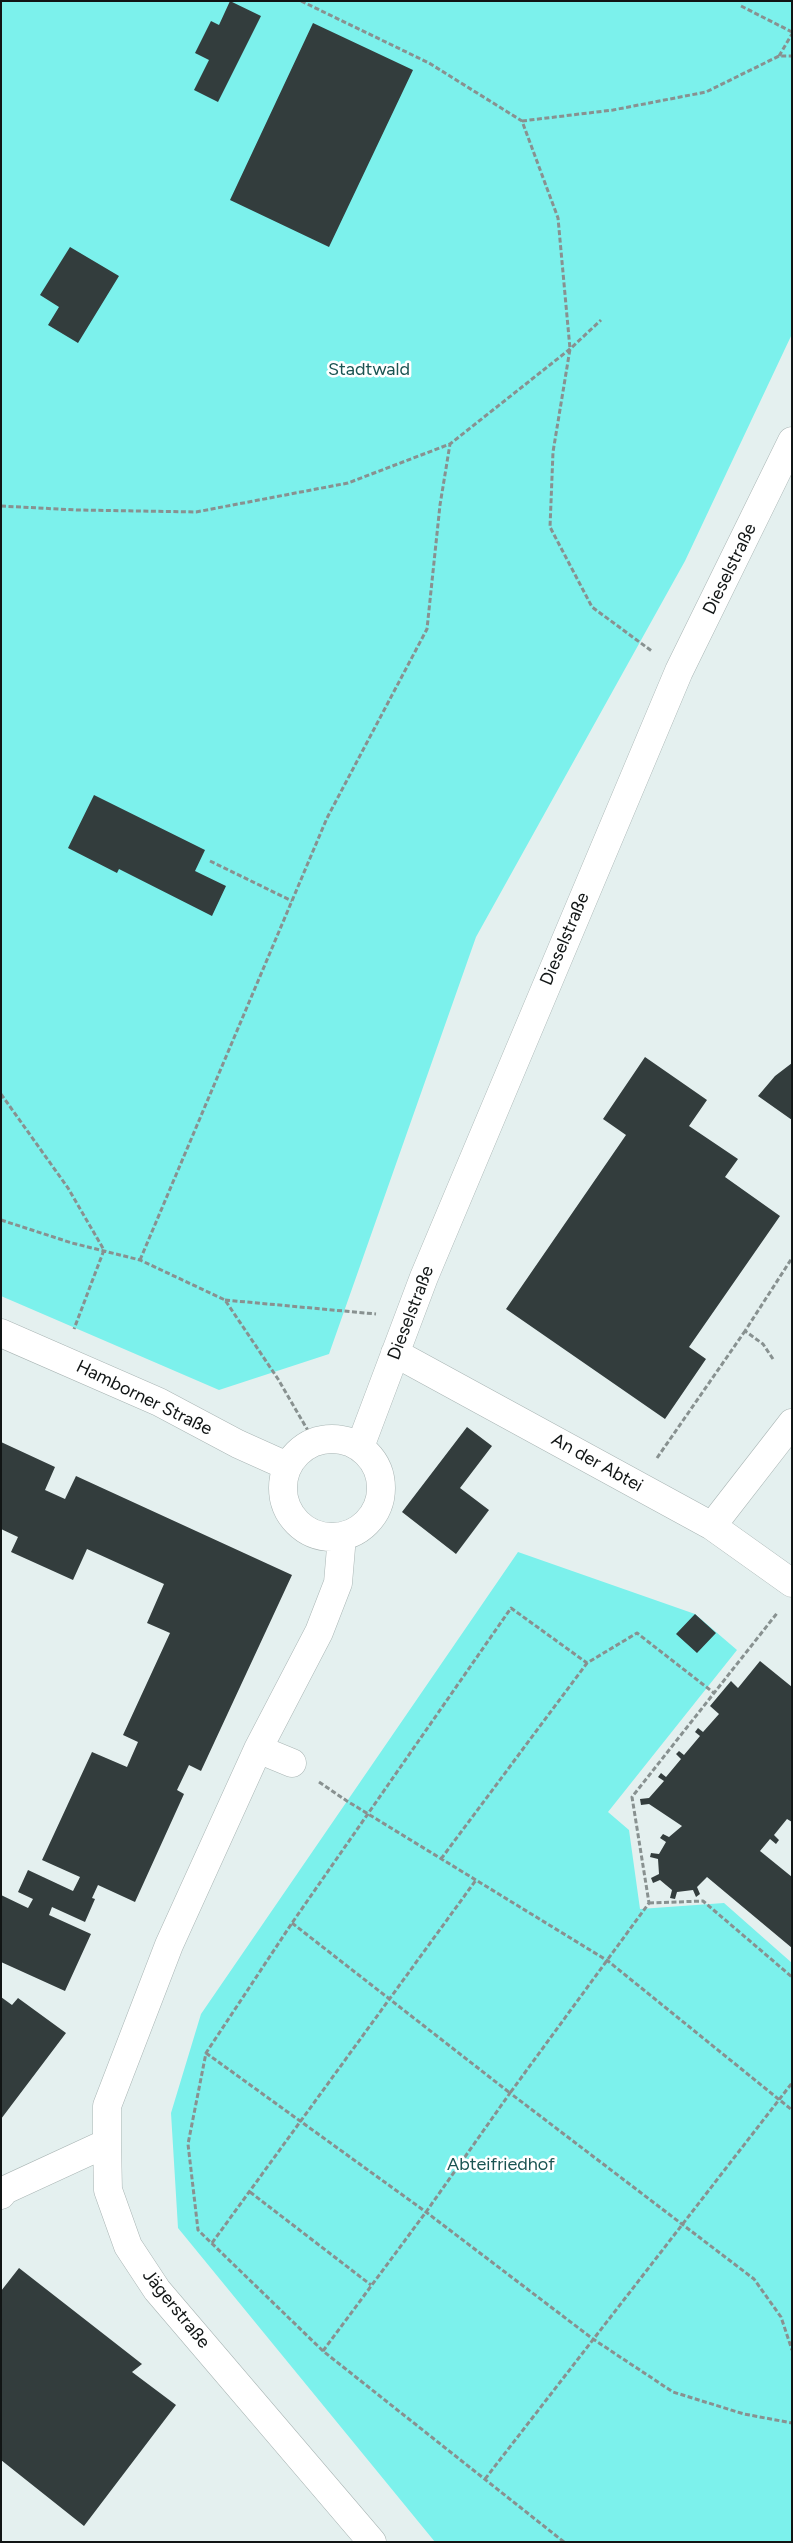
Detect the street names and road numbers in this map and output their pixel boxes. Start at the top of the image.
street label: Dieselstraße [699,520,761,618]
street label: Dieselstraße [536,889,594,989]
street label: Dieselstraße [383,1263,439,1363]
street label: Hamborner Straße [72,1356,216,1440]
street label: An der Abtei [548,1429,646,1497]
street label: Jägerstraße [138,2265,214,2353]

